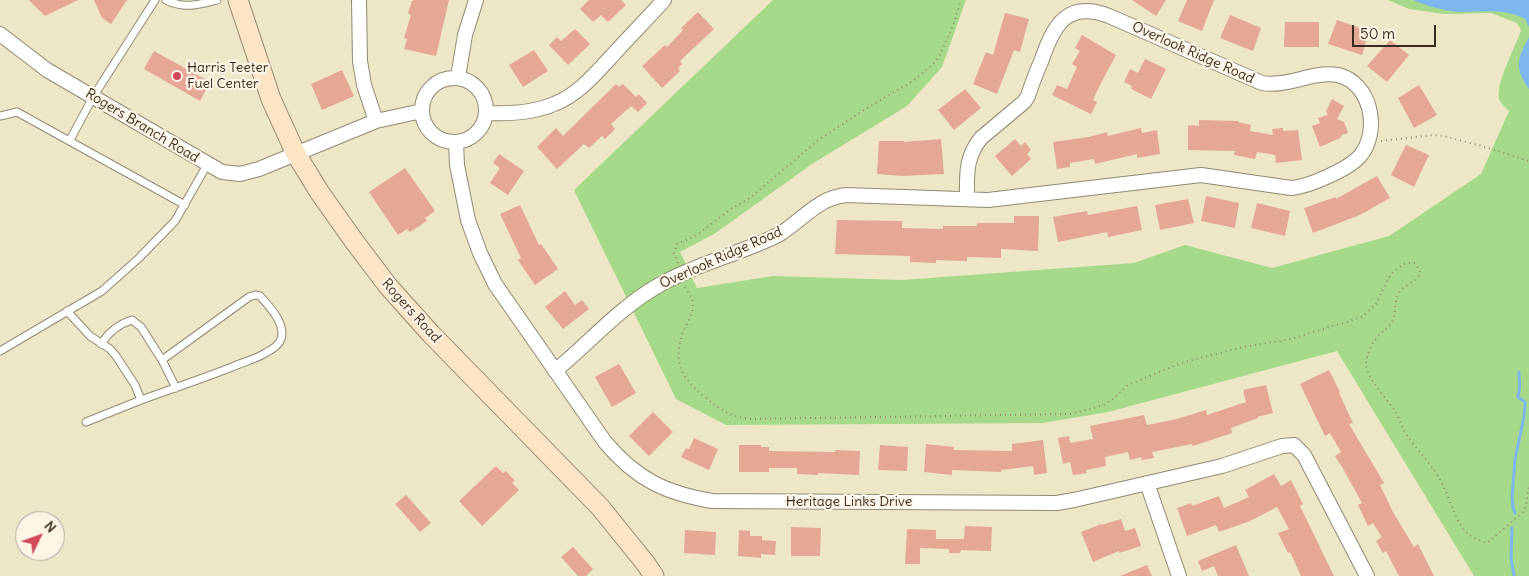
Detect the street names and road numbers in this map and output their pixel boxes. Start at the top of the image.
street label: Overlook Ridge Road [1129,18,1257,88]
street label: Rogers Branch Road [82,85,202,167]
street label: Overlook Ridge Road [657,223,785,293]
street label: Rogers Road [378,276,444,346]
street label: Heritage Links Drive [786,494,912,510]

